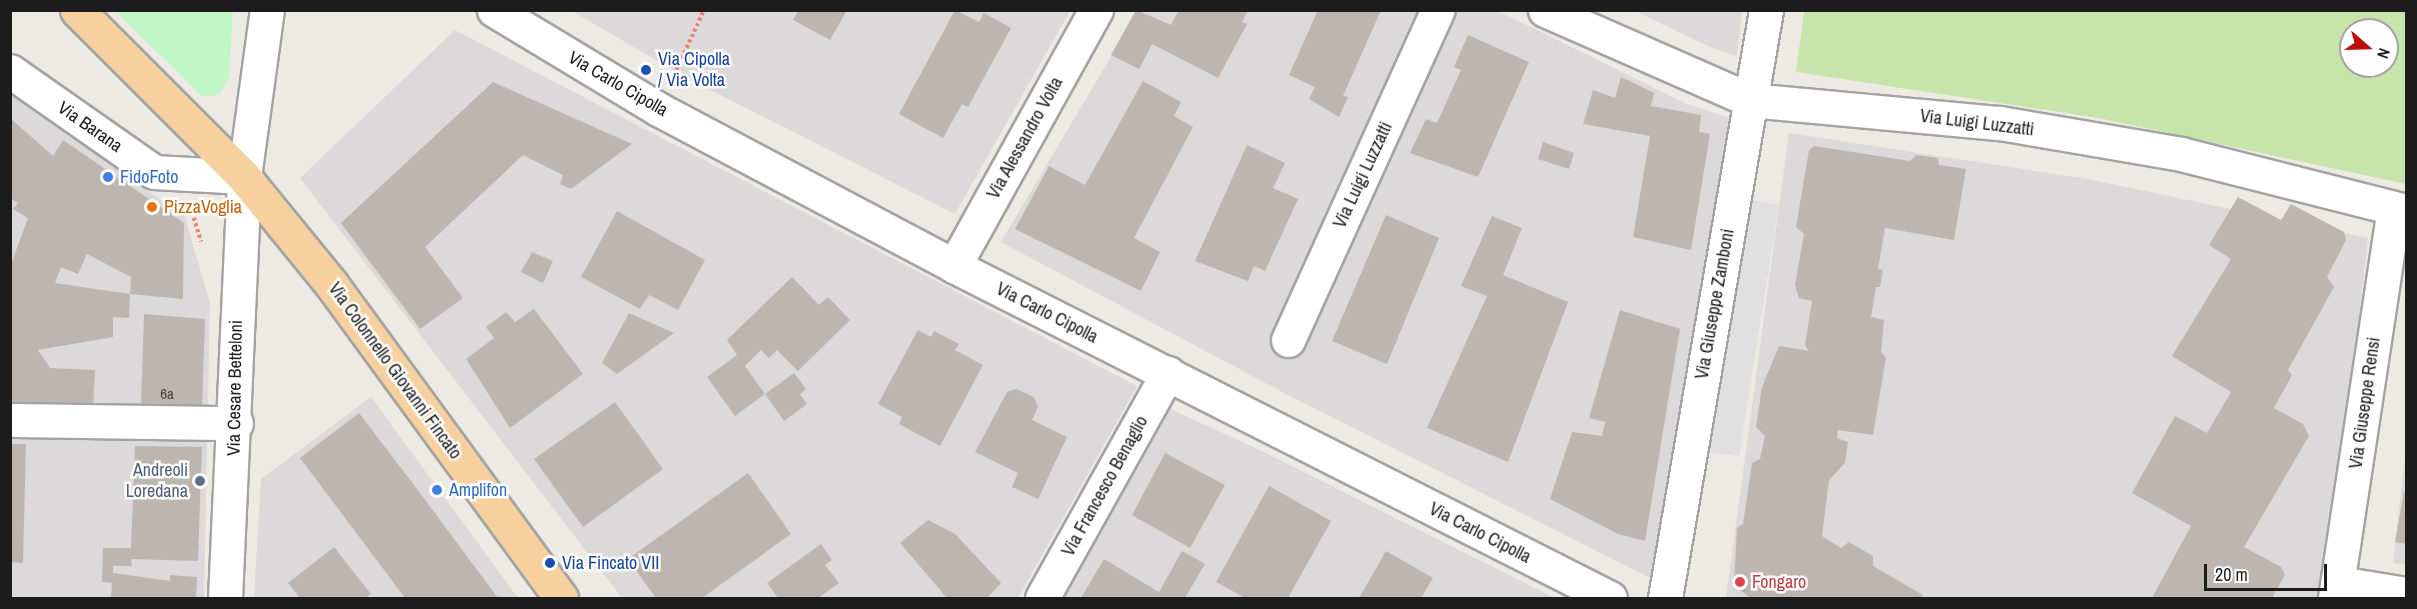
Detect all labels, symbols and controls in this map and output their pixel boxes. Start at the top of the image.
north arrow [2339,18,2399,78]
text: N [2372,45,2396,62]
street label: Via Carlo Cipolla [564,47,672,121]
place label: Via Cipolla / Via Volta [658,49,730,92]
marker: Via Cipolla / Via Volta [639,63,653,77]
street label: Via Alessandro Volta [982,73,1068,203]
street label: Via Barana [54,97,126,157]
street label: Via Luigi Luzzatti [1919,105,2035,141]
street label: Via Luigi Luzzatti [1329,118,1397,232]
place label: FidoFoto [120,166,178,188]
marker: FidoFoto [101,170,115,184]
place label: PizzaVoglia [164,196,242,218]
marker: PizzaVoglia [145,200,159,214]
street label: Via Giuseppe Zamboni [1691,227,1739,381]
street label: Via Colonnello Giovanni Fincato [324,278,466,464]
street label: Via Carlo Cipolla [993,278,1101,348]
street label: Via Cesare Betteloni [223,320,247,456]
street label: Via Giuseppe Rensi [2345,336,2385,470]
house number: 6a [160,385,174,403]
street label: Via Francesco Benaglio [1057,412,1153,560]
place label: Andreoli Loredana [126,460,188,502]
marker: Andreoli Loredana [193,474,207,488]
place label: Amplifon [449,479,507,501]
marker: Amplifon [430,483,444,497]
street label: Via Carlo Cipolla [1426,498,1534,568]
place label: Via Fincato VII [562,552,659,574]
scale bar [2207,552,2330,590]
marker: Via Fincato VII [543,556,557,570]
text: 20 m [2215,562,2248,587]
place label: Fongaro [1752,571,1806,593]
marker: Fongaro [1733,575,1747,589]

